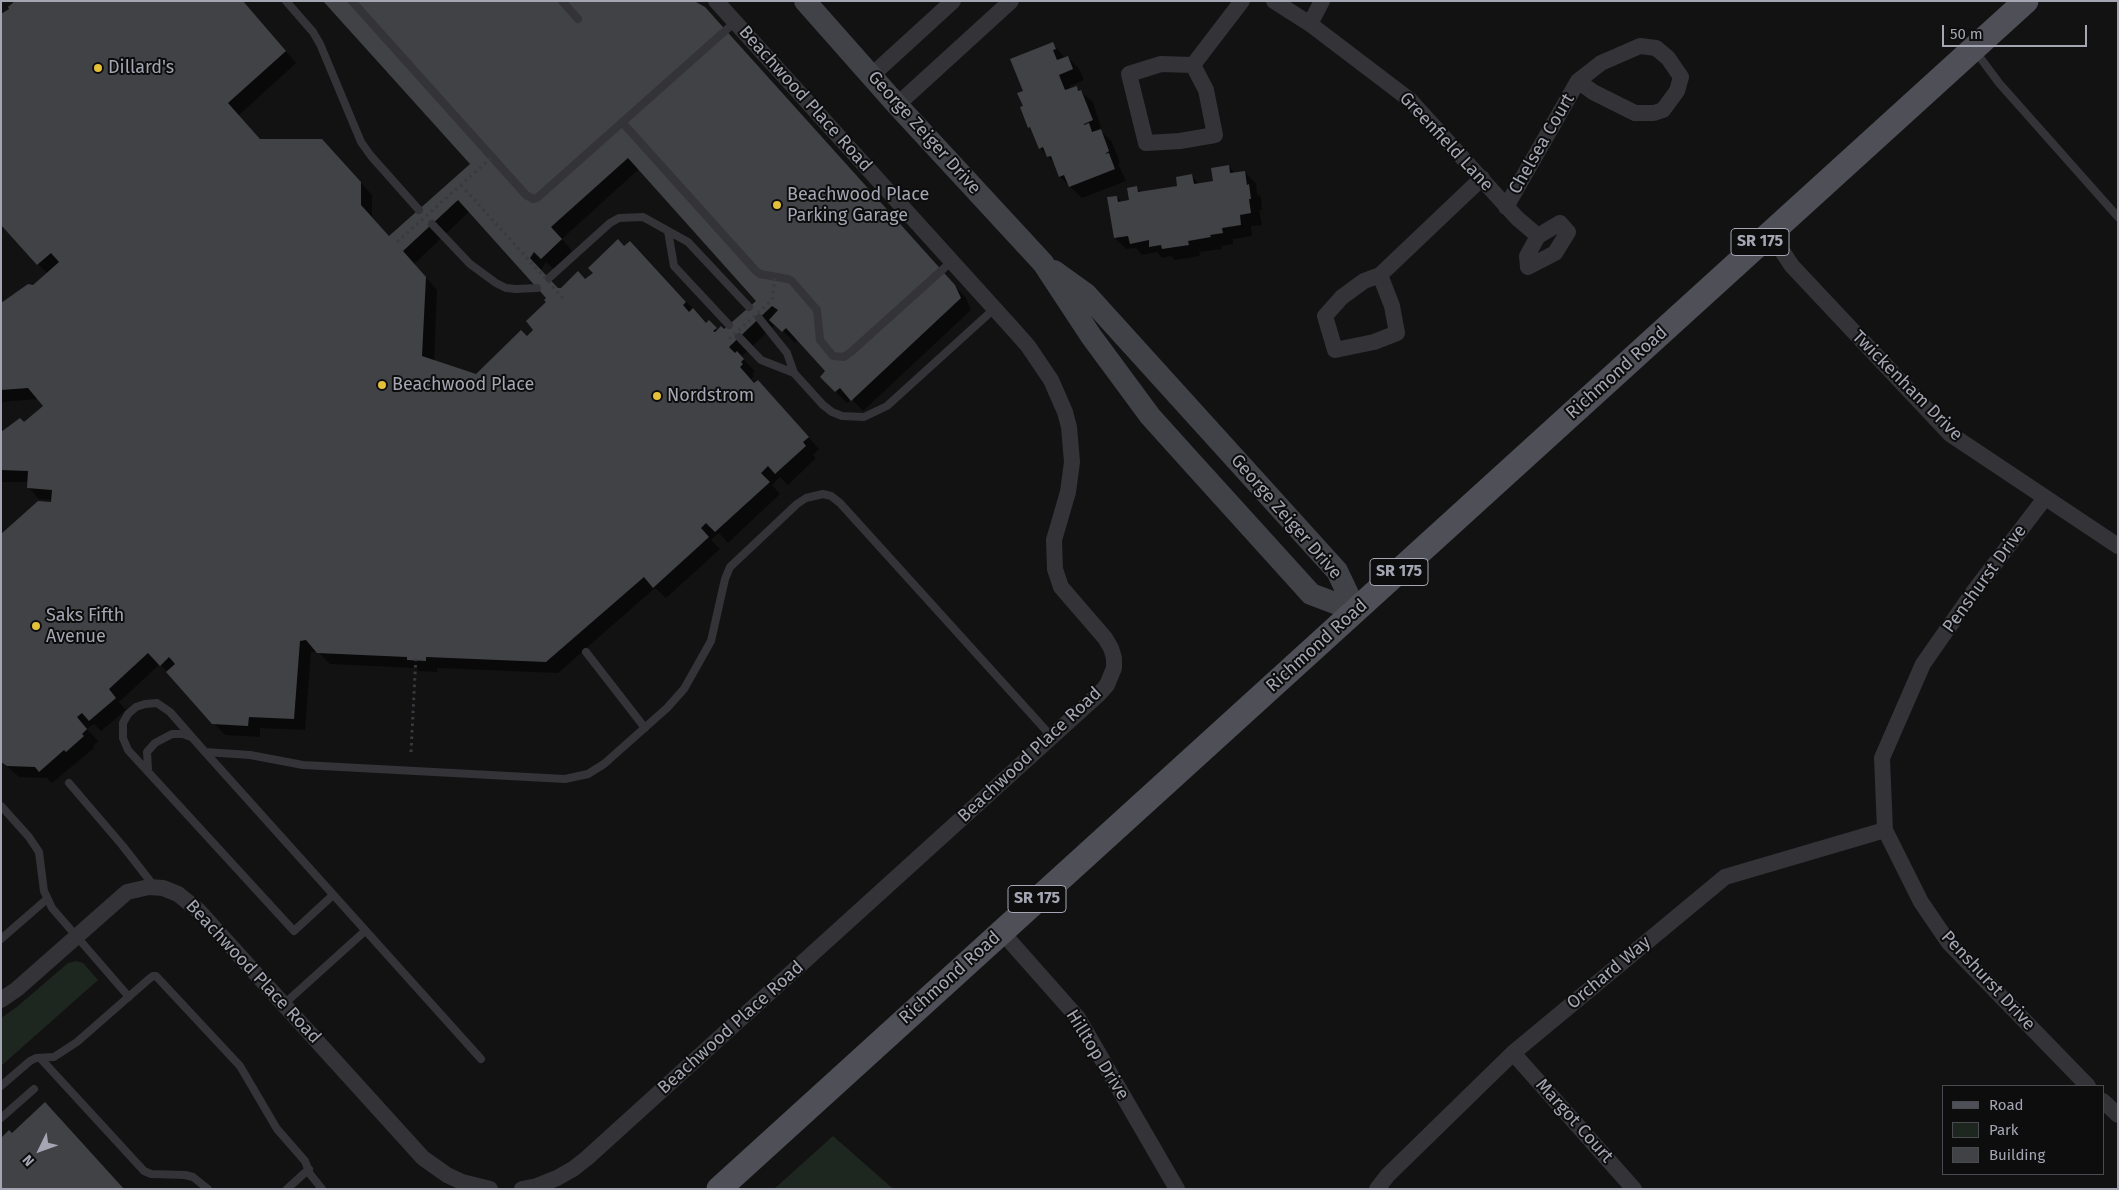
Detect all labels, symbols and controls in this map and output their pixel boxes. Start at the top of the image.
scale bar [1944,15,2089,47]
street label: Beachwood Place Road [734,22,876,176]
text: 50 m [1950,25,1983,43]
place label: Dillard's [108,57,174,79]
marker: Dillard's [92,62,104,74]
street label: George Zeiger Drive [863,67,985,199]
street label: Greenfield Lane [1395,88,1497,196]
street label: Chelsea Court [1505,90,1579,198]
place label: Beachwood Place Parking Garage [787,184,929,226]
marker: Beachwood Place Parking Garage [771,199,783,211]
road number: SR 175 [1731,228,1789,256]
street label: Richmond Road [1562,322,1672,424]
street label: Twickenham Drive [1847,326,1967,446]
place label: Beachwood Place [392,374,534,396]
marker: Beachwood Place [376,379,388,391]
place label: Nordstrom [667,385,754,407]
marker: Nordstrom [651,390,663,402]
street label: George Zeiger Drive [1226,450,1346,584]
street label: Penshurst Drive [1939,521,2031,637]
road number: SR 175 [1370,558,1428,586]
street label: Richmond Road [1262,595,1372,697]
place label: Saks Fifth Avenue [46,605,124,648]
marker: Saks Fifth Avenue [30,620,42,632]
street label: Beachwood Place Road [954,683,1106,827]
road number: SR 175 [1008,886,1066,912]
street label: Beachwood Place Road [181,896,325,1048]
street label: Richmond Road [895,927,1005,1029]
street label: Penshurst Drive [1936,927,2040,1035]
street label: Orchard Way [1563,932,1655,1014]
street label: Beachwood Place Road [654,957,808,1099]
street label: Hilltop Drive [1061,1006,1133,1104]
street label: Margot Court [1531,1075,1617,1167]
legend [1942,1085,2104,1175]
text: Road [1989,1096,2024,1114]
text: Park [1989,1121,2019,1139]
north arrow [15,1125,65,1175]
text: Building [1989,1146,2045,1164]
text: N [19,1151,38,1170]

